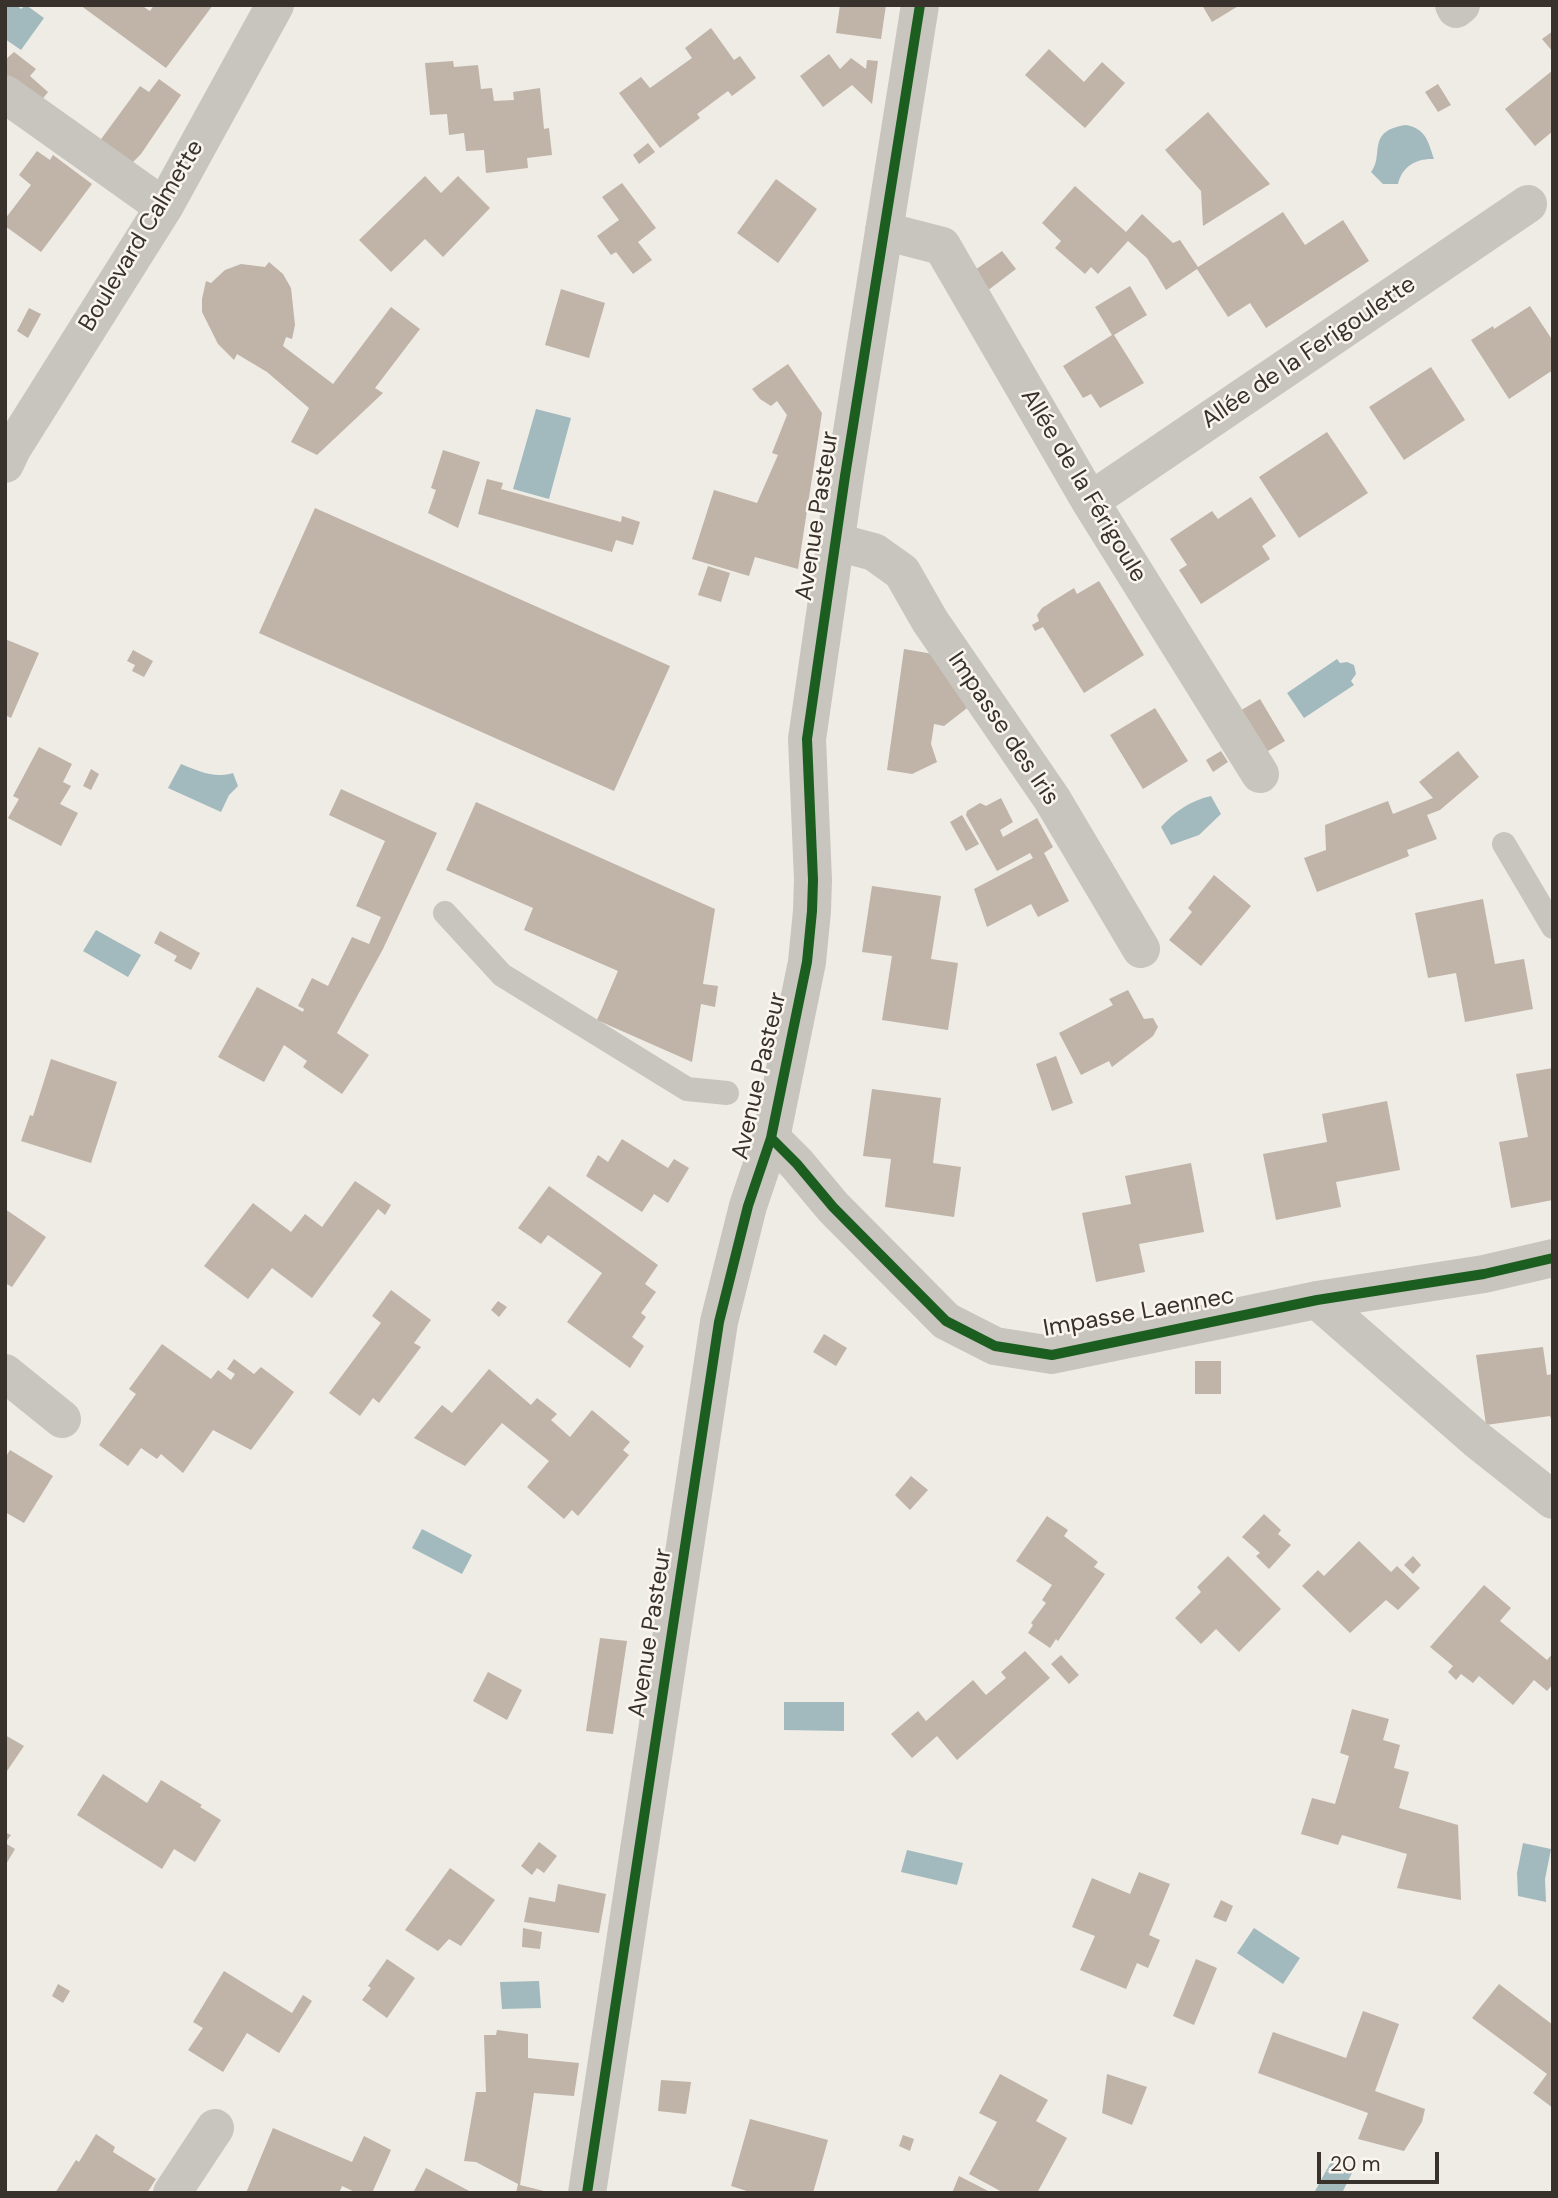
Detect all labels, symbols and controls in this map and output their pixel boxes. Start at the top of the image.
street label: Boulevard Calmette [73,135,211,337]
street label: Allée de la Ferigoulette [1196,271,1422,435]
street label: Allée de la Férigoule [1014,384,1152,588]
street label: Avenue Pasteur [790,429,846,603]
street label: Impasse des Iris [941,647,1065,811]
street label: Avenue Pasteur [727,989,793,1163]
street label: Impasse Laennec [1041,1282,1237,1344]
street label: Avenue Pasteur [623,1546,679,1720]
scale bar [1320,2138,1442,2182]
text: 20 m [1330,2150,1381,2178]

